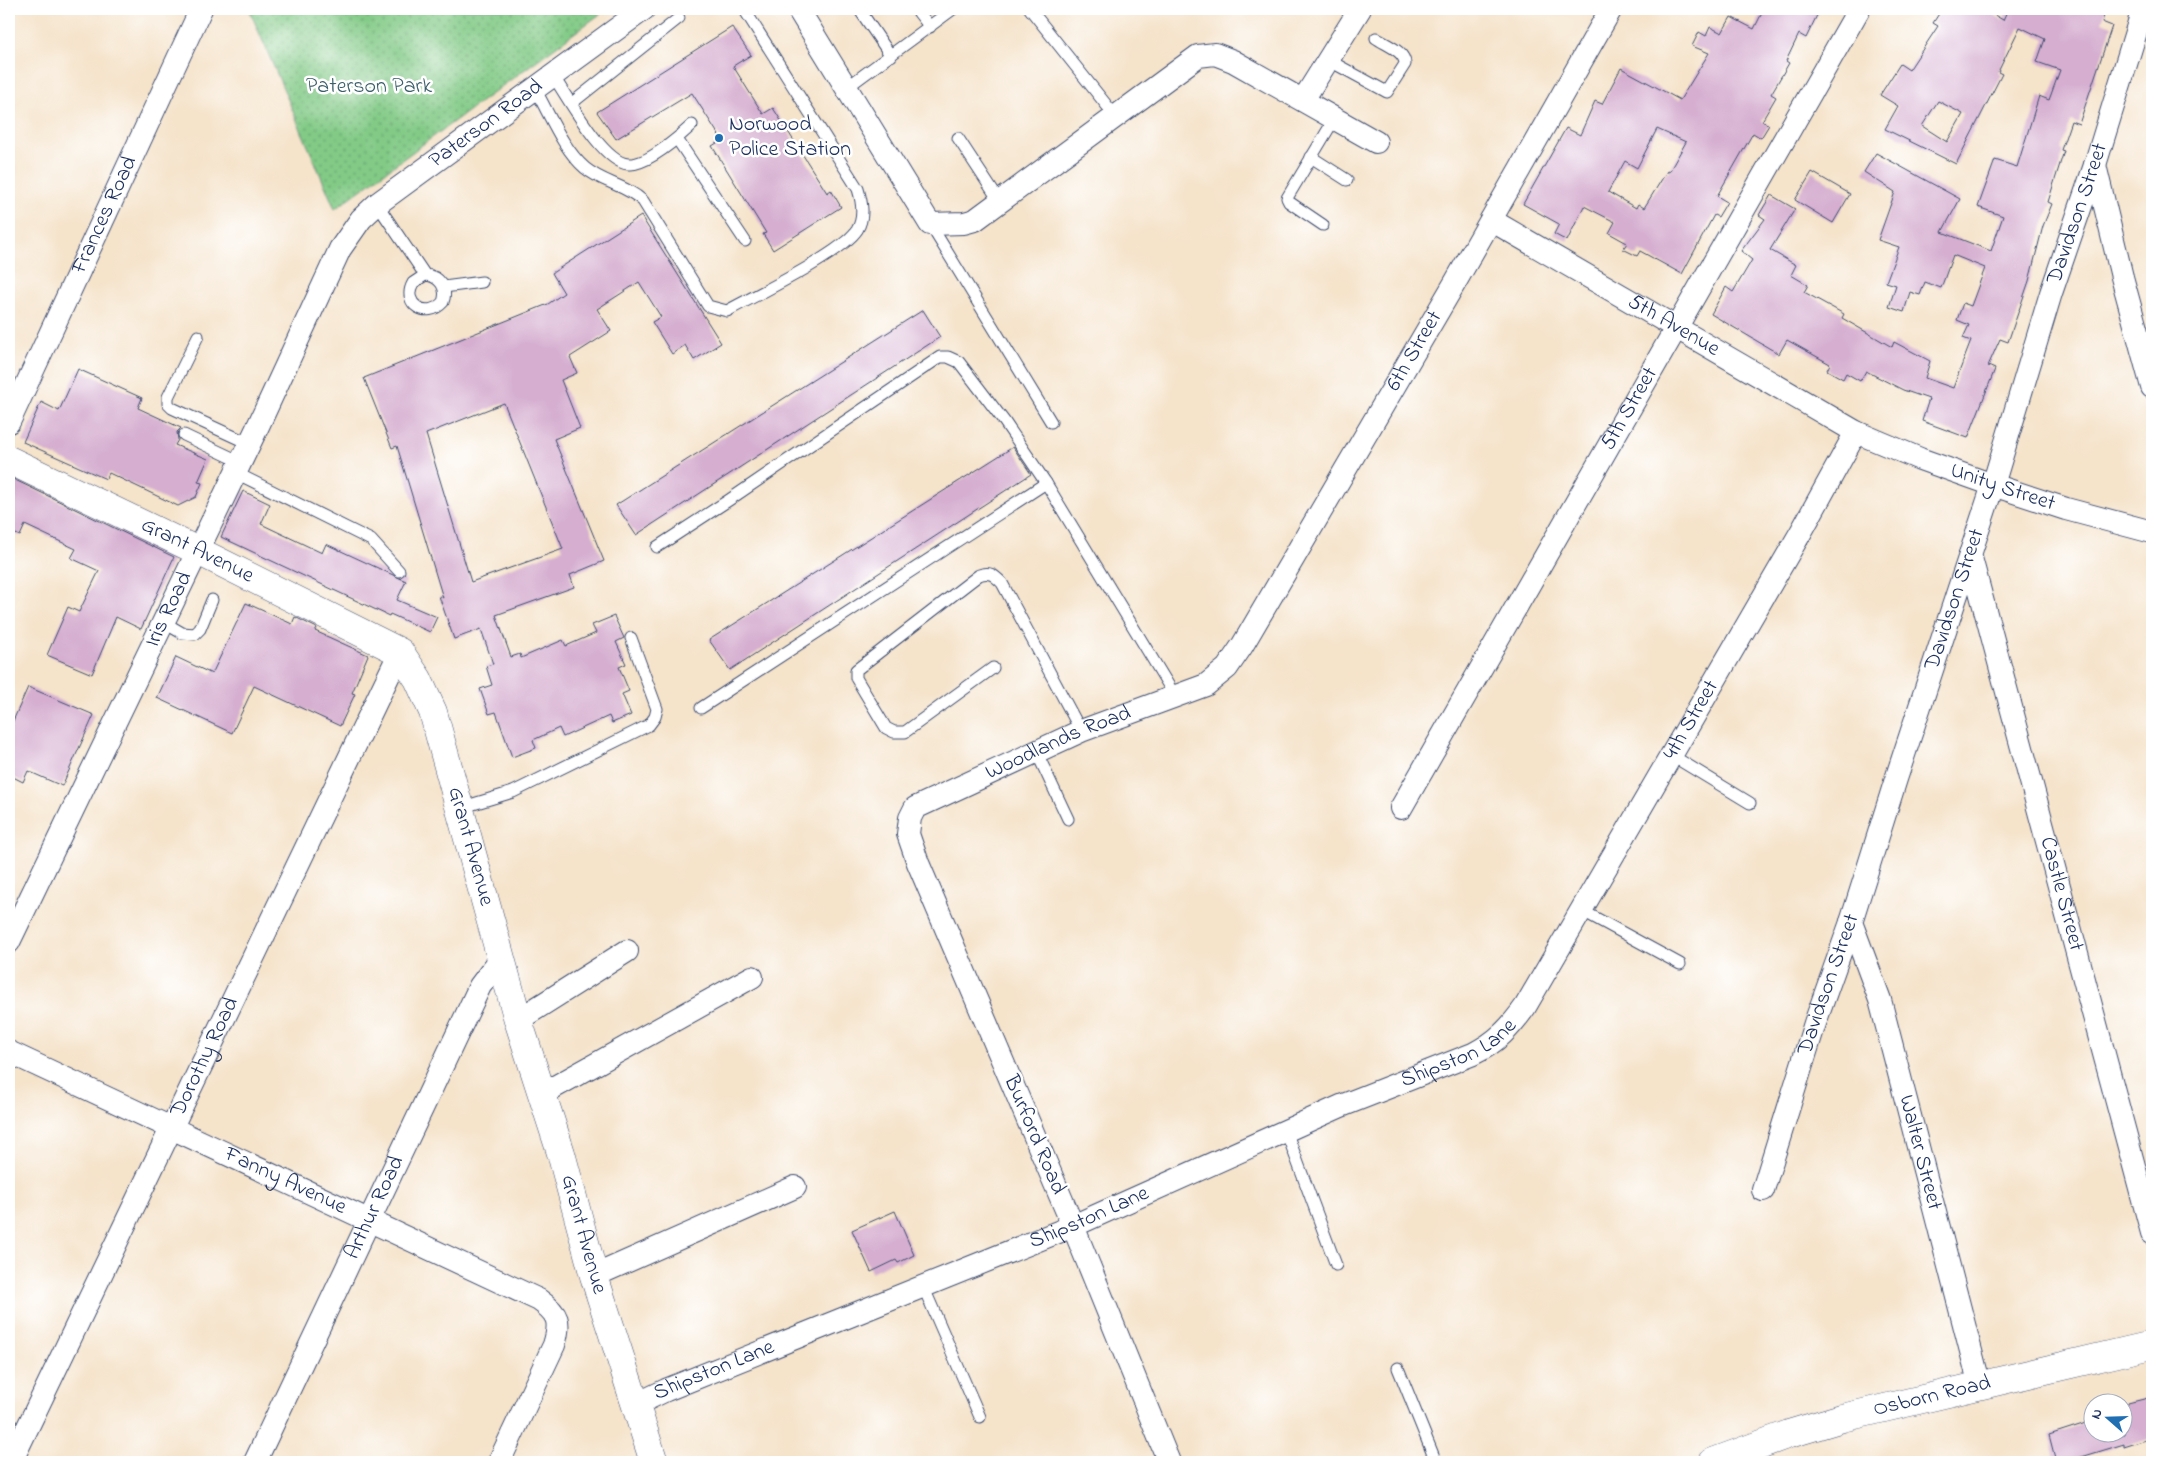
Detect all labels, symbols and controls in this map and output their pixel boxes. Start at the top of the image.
park label: Paterson Park [306,71,432,103]
street label: Paterson Road [423,72,550,177]
place label: Norwood Police Station [729,109,851,166]
marker: Norwood Police Station [713,132,725,144]
street label: Davidson Street [2039,139,2117,290]
street label: Frances Road [64,151,146,280]
street label: 5th Avenue [1621,287,1726,365]
street label: 6th Street [1379,304,1451,398]
street label: 5th Street [1593,361,1667,457]
street label: Unity Street [1945,455,2060,521]
street label: Grant Avenue [135,510,259,592]
street label: Davidson Street [1917,524,1994,676]
street label: Iris Road [137,566,201,653]
street label: 4th Street [1656,674,1728,766]
street label: Woodlands Road [981,698,1136,789]
street label: Grant Avenue [438,784,502,910]
street label: Castle Street [2031,833,2092,955]
street label: Davidson Street [1790,909,1869,1060]
street label: Dorothy Road [163,992,248,1123]
street label: Shipston Lane [1396,1012,1525,1097]
street label: Burford Road [994,1069,1074,1200]
street label: Walter Street [1889,1092,1950,1214]
street label: Fanny Avenue [218,1138,352,1224]
street label: Arthur Road [337,1151,413,1265]
street label: Grant Avenue [552,1171,615,1298]
street label: Shipston Lane [1024,1178,1154,1258]
street label: Shipston Lane [648,1332,779,1410]
street label: Osborn Road [1870,1367,1994,1426]
north arrow [2084,1394,2134,1444]
text: N [2086,1406,2109,1422]

